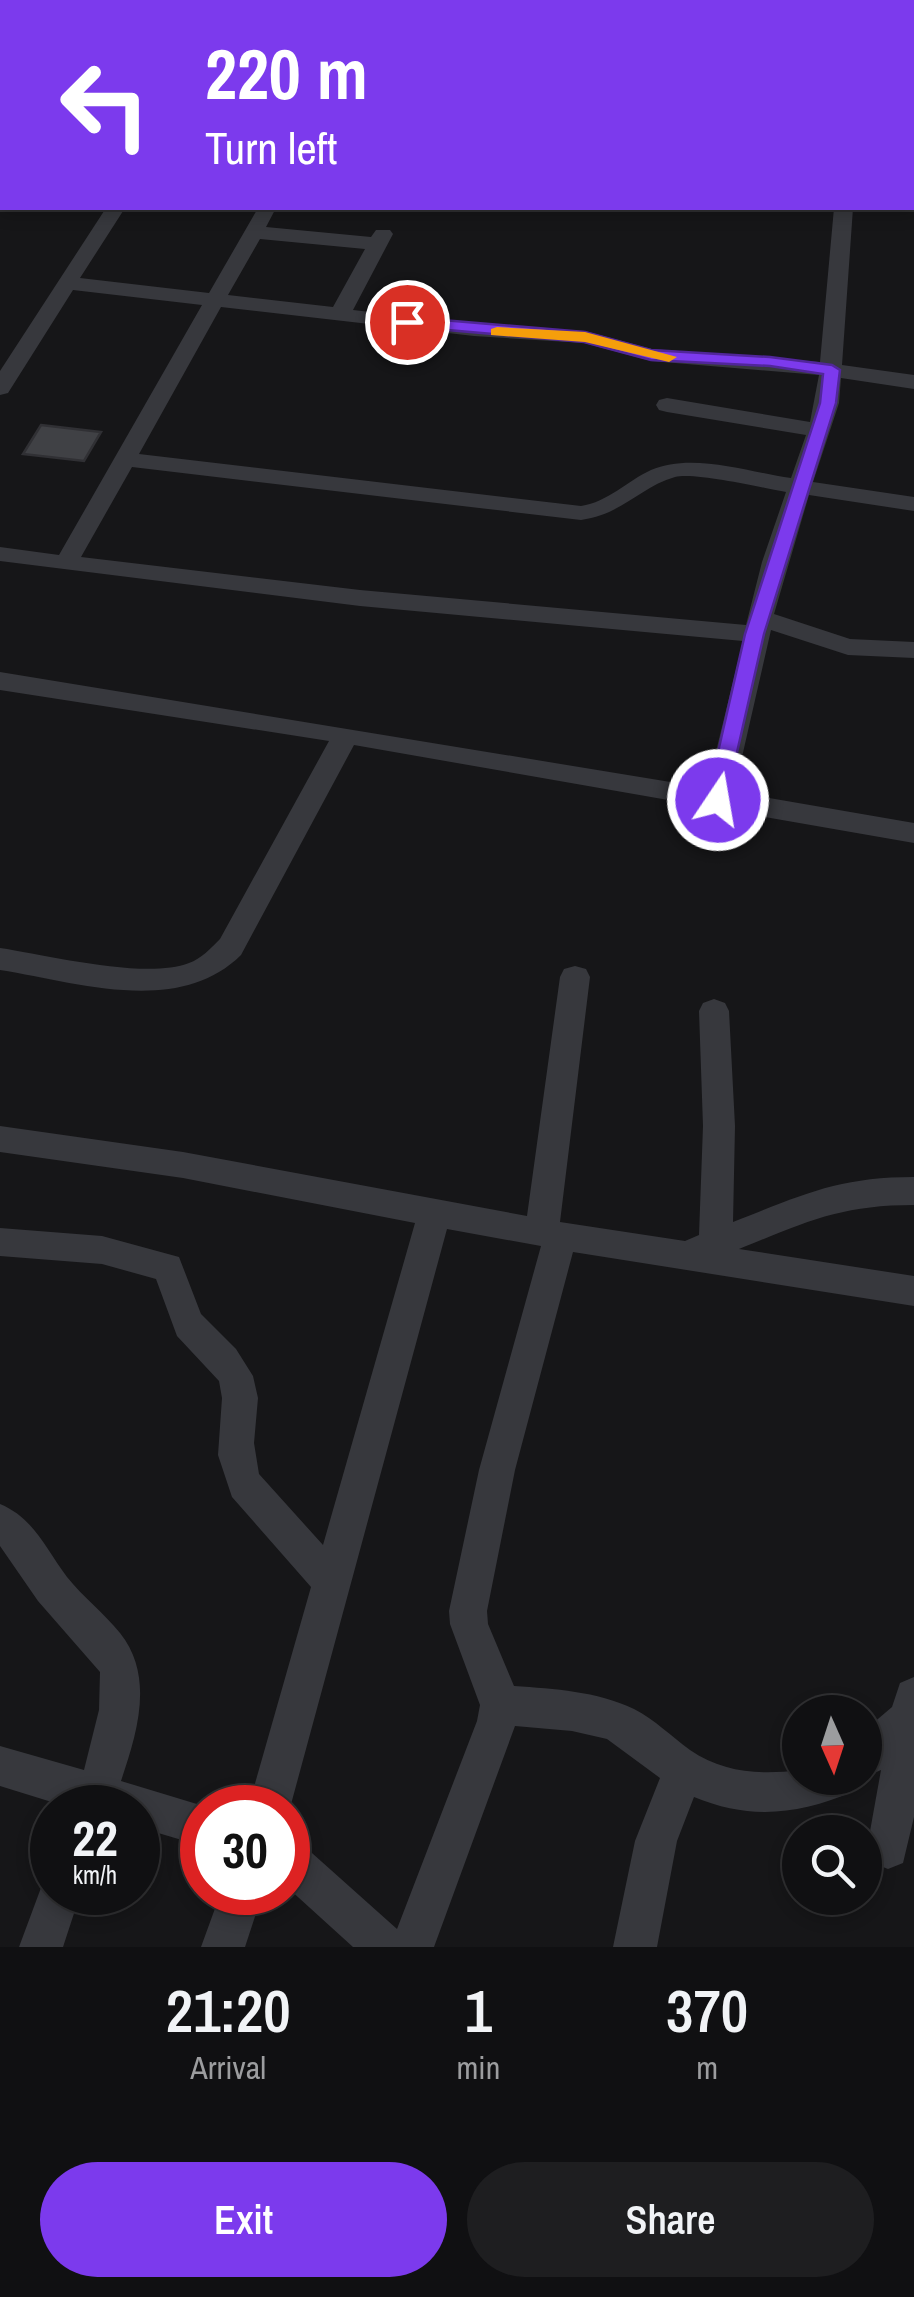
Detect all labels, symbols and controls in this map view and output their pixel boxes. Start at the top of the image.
text: 220 m [205,27,368,121]
icon: left [40,40,170,170]
text: Turn left [205,117,337,178]
pin [365,280,450,365]
icon: arrive [380,295,435,350]
position arrow [666,748,770,852]
north arrow [782,1695,882,1795]
map controls [782,1695,882,1915]
speed limit sign: 30 [180,1785,310,1915]
text: 22 [72,1804,118,1872]
button: search [782,1815,882,1915]
text: km/h [73,1858,117,1892]
text: 21:20 [166,1970,291,2051]
text: 1 [465,1970,492,2051]
text: 370 [666,1970,748,2051]
text: Arrival [190,2046,266,2089]
text: min [457,2046,500,2089]
text: m [696,2046,718,2089]
button: Exit [40,2162,447,2277]
button: Share [467,2162,874,2277]

